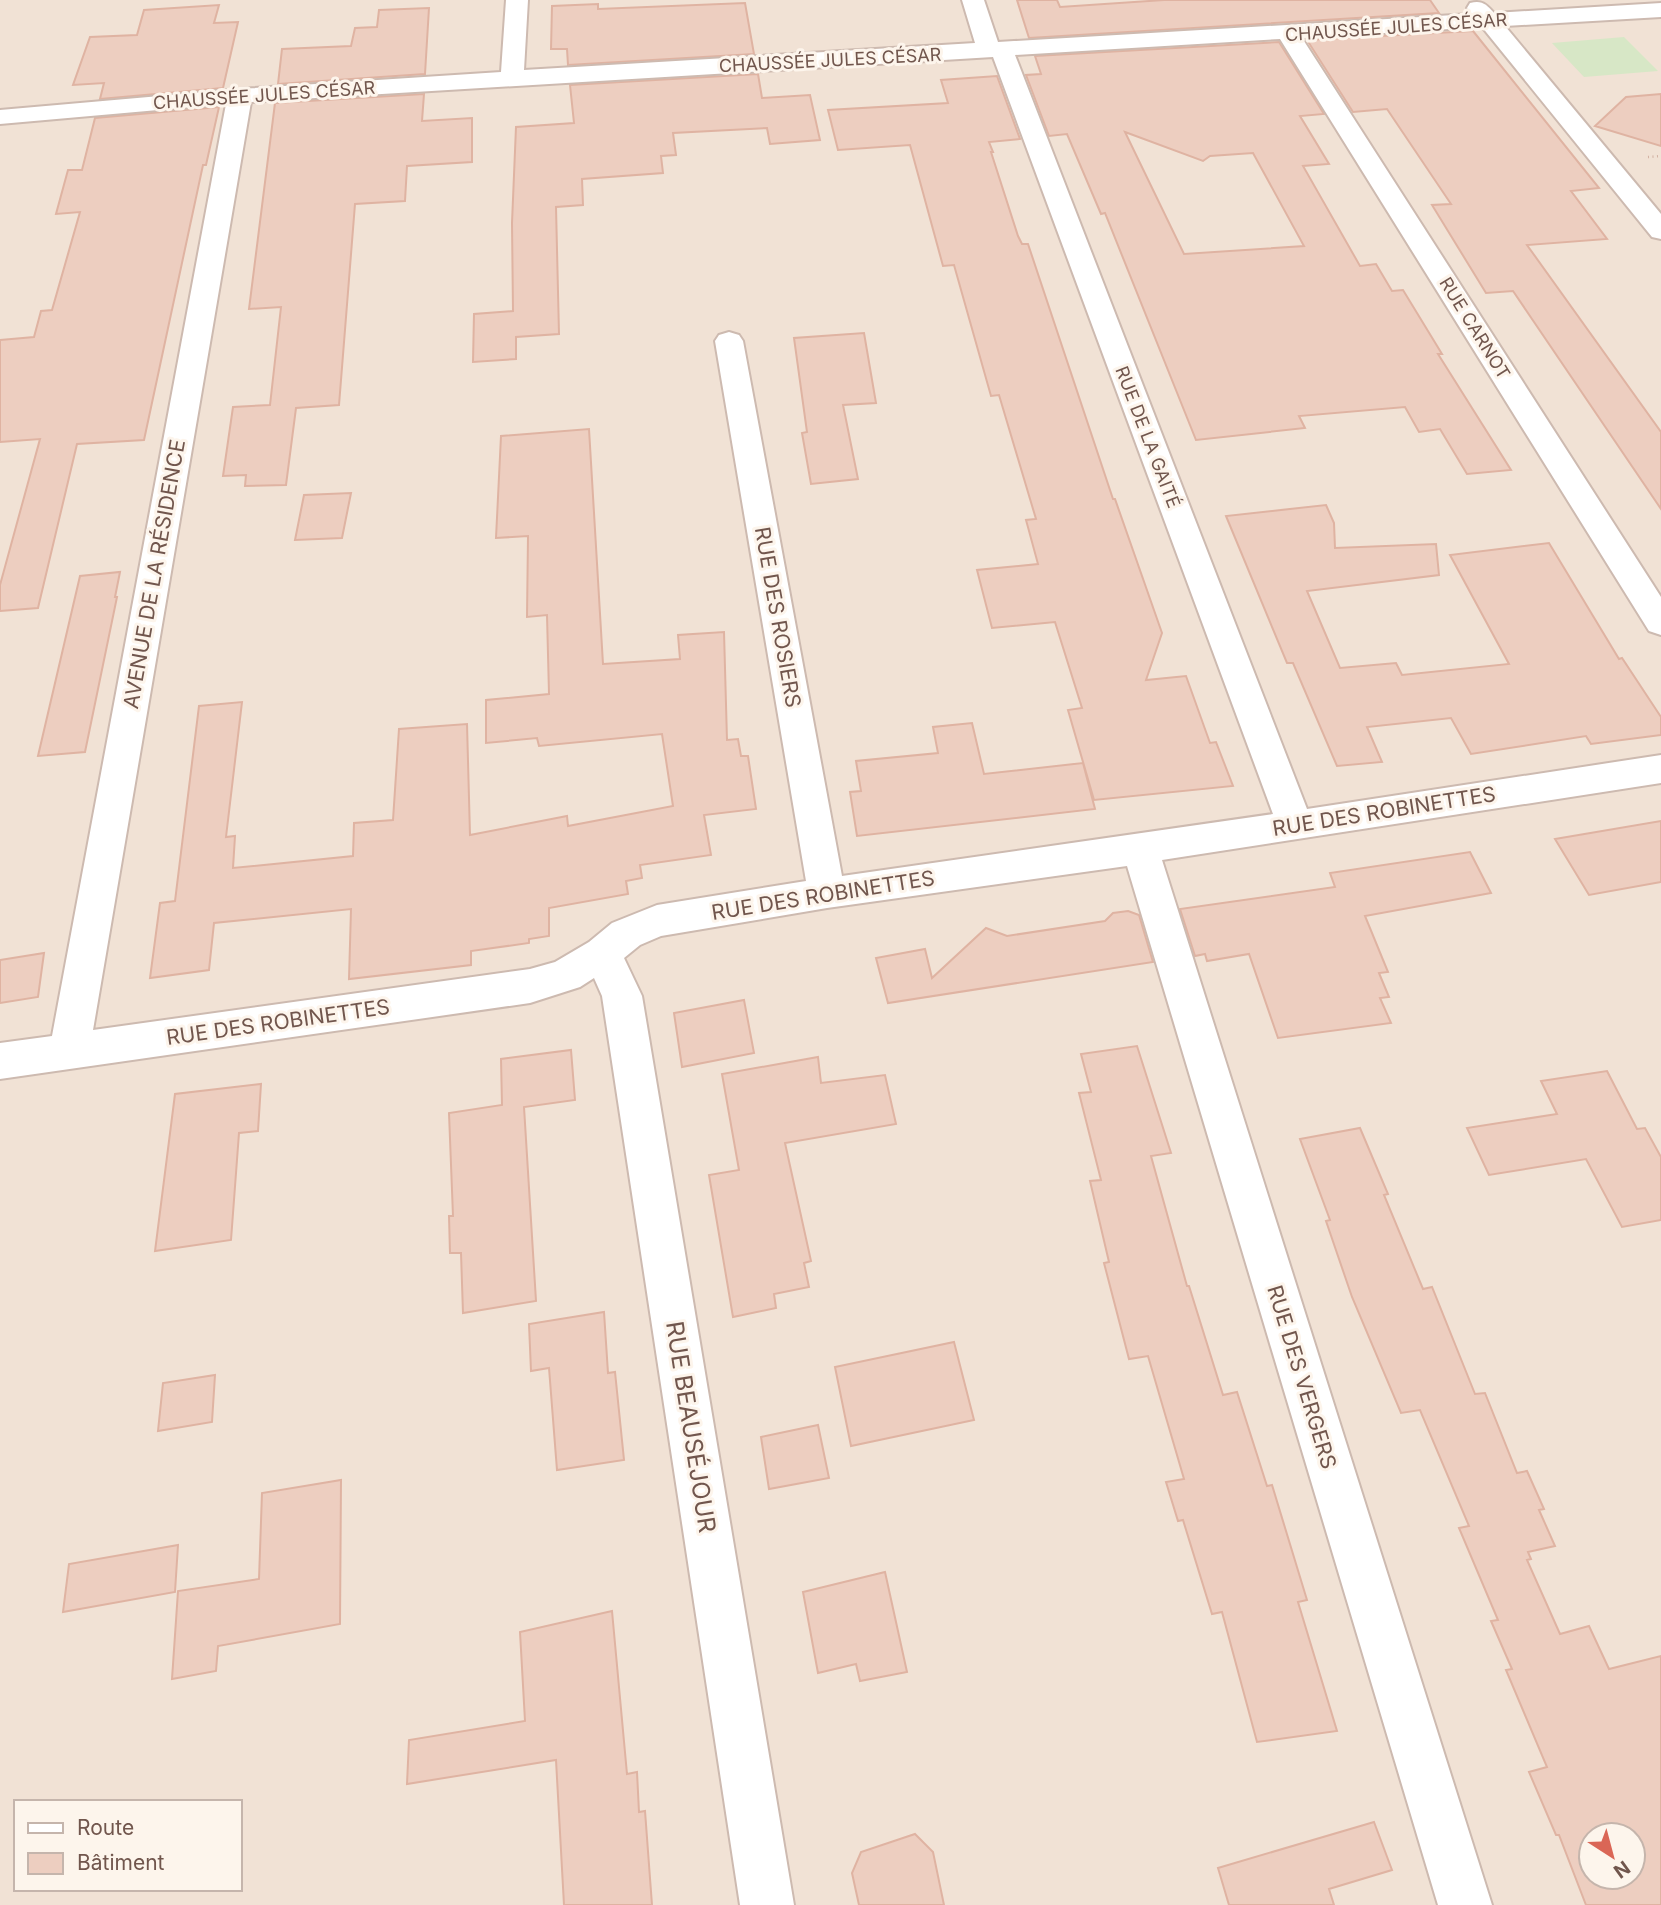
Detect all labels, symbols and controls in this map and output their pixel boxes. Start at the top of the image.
street label: CHAUSSÉE JULES CÉSAR [1284,8,1508,45]
street label: CHAUSSÉE JULES CÉSAR [718,43,942,76]
street label: CHAUSSÉE JULES CÉSAR [152,76,376,113]
street label: RUE CARNOT [1435,273,1515,383]
street label: RUE DE LA GAITÉ [1111,363,1186,511]
street label: AVENUE DE LA RÉSIDENCE [117,437,190,711]
street label: RUE DES ROSIERS [750,525,806,709]
street label: RUE DES ROBINETTES [1271,781,1497,841]
street label: RUE DES ROBINETTES [710,865,936,925]
street label: RUE DES ROBINETTES [165,994,391,1050]
street label: RUE DES VERGERS [1262,1282,1342,1472]
street label: RUE BEAUSÉJOUR [660,1319,723,1535]
legend [14,1800,242,1891]
text: Route [77,1815,134,1840]
north arrow [1577,1821,1647,1891]
text: Bâtiment [77,1850,165,1875]
text: N [1609,1856,1634,1883]

